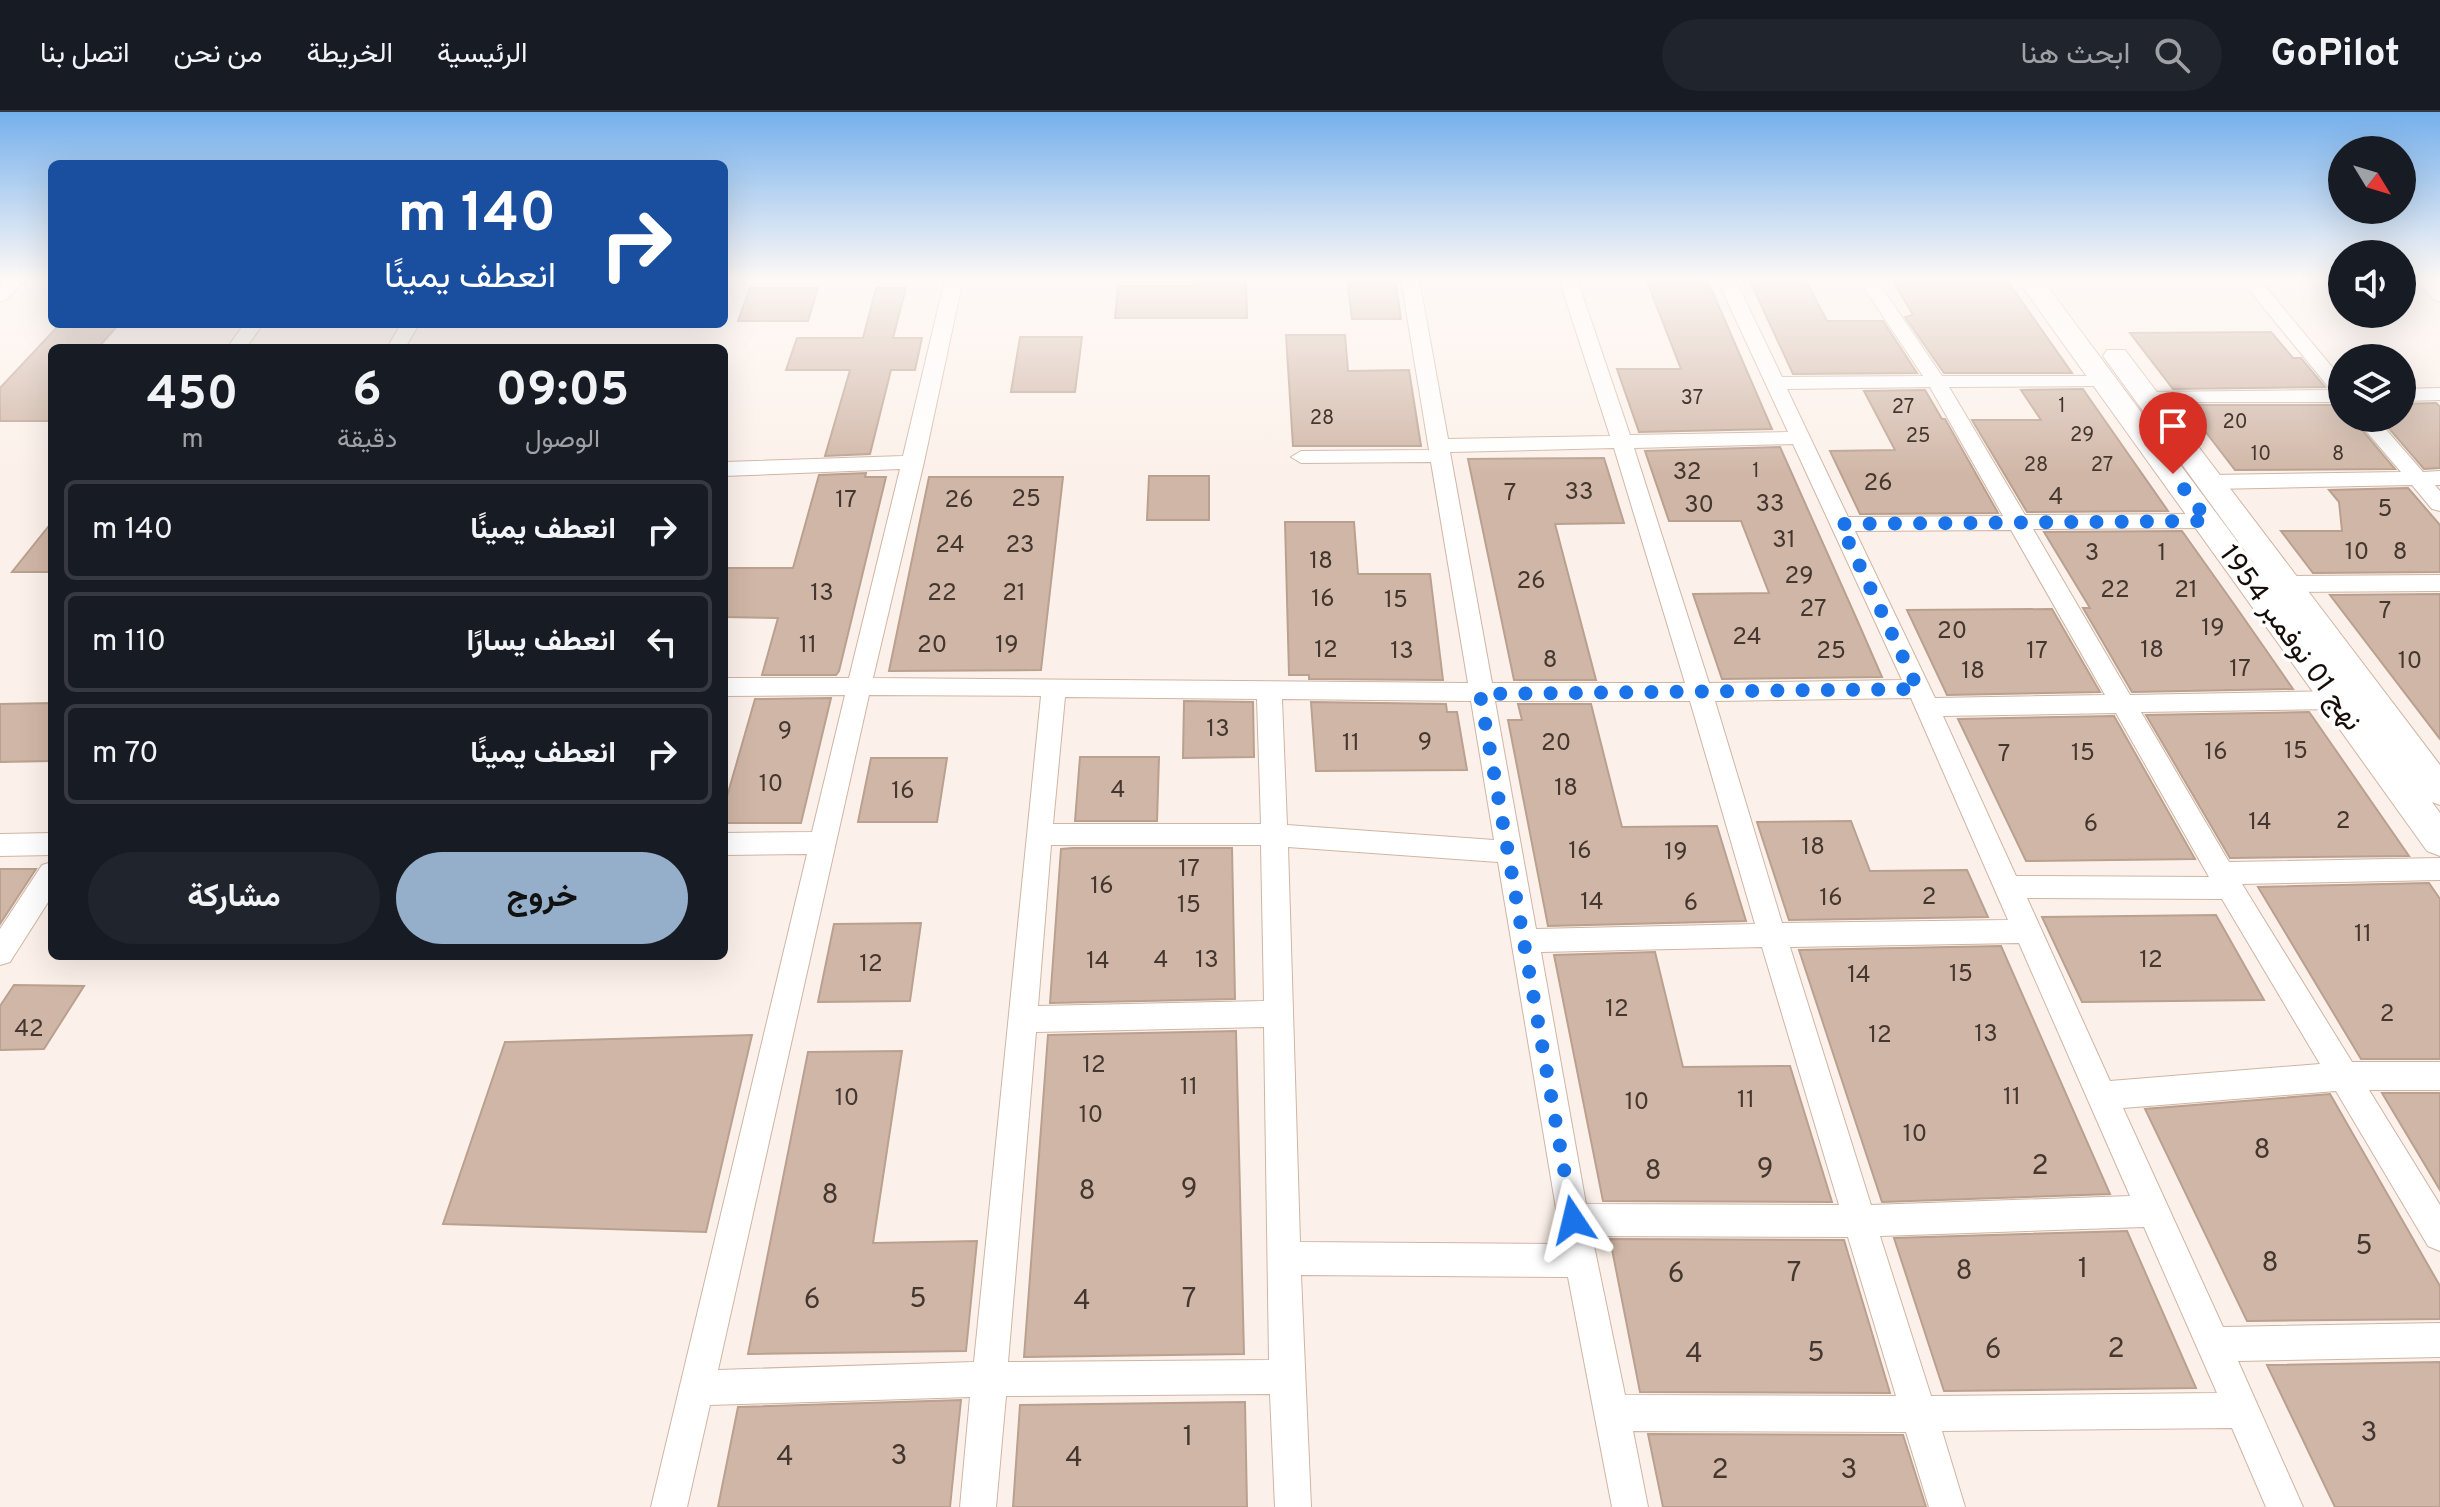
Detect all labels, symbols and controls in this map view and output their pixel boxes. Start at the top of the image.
search box [1662,19,2222,91]
text: GoPilot [2270,31,2400,80]
icon: search [2150,33,2194,77]
text: اتصل بنا [40,37,130,73]
text: من نحن [174,37,262,73]
text: الخريطة [306,37,393,73]
text: الرئيسية [437,37,528,73]
text: ابحث هنا [2020,37,2130,74]
north arrow [2328,136,2416,224]
map controls [2328,136,2416,432]
text: 140 m [398,181,556,251]
icon: right [584,192,688,296]
button: sound [2328,240,2416,328]
text: انعطف يمينًا [384,255,556,301]
button: layers [2328,344,2416,432]
text: 6 [352,362,382,422]
text: 09:05 [496,362,629,422]
text: 450 [147,366,238,426]
house number: 37 [1681,386,1703,412]
pin [2139,392,2207,474]
house number: 1 [2058,394,2066,420]
house number: 27 [1892,395,1914,421]
icon: arrive [2151,404,2195,448]
house number: 28 [1310,406,1334,432]
house number: 20 [2222,410,2248,436]
house number: 29 [2070,423,2094,449]
text: m [181,424,203,457]
text: دقيقة [337,424,397,457]
text: الوصول [525,424,600,457]
house number: 25 [1906,424,1930,450]
house number: 10 [2251,442,2271,468]
house number: 8 [2332,442,2344,468]
house number: 28 [2024,453,2048,479]
house number: 27 [2091,453,2113,479]
house number: 32 [1673,458,1701,488]
house number: 1 [1752,459,1760,485]
house number: 26 [1863,469,1893,499]
house number: 33 [1565,478,1593,508]
house number: 7 [1504,479,1516,509]
house number: 4 [2049,483,2063,513]
house number: 25 [1011,485,1041,515]
house number: 17 [835,486,857,516]
house number: 26 [944,486,974,516]
house number: 33 [1756,490,1784,520]
house number: 30 [1684,491,1714,521]
house number: 5 [2378,495,2392,525]
icon: right [640,508,684,552]
text: 140 m [92,512,173,549]
text: انعطف يمينًا [470,512,616,549]
house number: 31 [1772,526,1796,556]
house number: 24 [935,531,965,561]
house number: 23 [1005,531,1035,561]
house number: 10 [2345,538,2369,568]
house number: 8 [2393,538,2407,568]
house number: 3 [2085,539,2099,569]
house number: 1 [2158,539,2166,569]
street label: نهج 01 نوفمبر 1954 [2210,539,2369,739]
house number: 18 [1309,547,1333,577]
house number: 29 [1784,562,1814,592]
house number: 26 [1516,567,1546,597]
house number: 22 [2100,576,2130,606]
house number: 21 [2174,576,2198,606]
house number: 13 [810,579,834,609]
house number: 22 [927,579,957,609]
house number: 21 [1002,579,1026,609]
house number: 16 [1311,585,1335,615]
house number: 15 [1384,586,1408,616]
house number: 27 [1800,595,1826,625]
house number: 7 [2379,597,2391,627]
house number: 19 [2201,614,2225,644]
house number: 20 [1937,617,1967,647]
icon: left [640,620,684,664]
house number: 24 [1732,623,1762,653]
text: 110 m [92,624,166,661]
text: انعطف يسارًا [467,624,616,661]
house number: 11 [799,631,817,661]
house number: 20 [917,631,947,661]
house number: 19 [995,631,1019,661]
house number: 12 [1314,636,1338,666]
house number: 18 [2140,636,2164,666]
house number: 13 [1390,637,1414,667]
house number: 25 [1816,637,1846,667]
house number: 17 [2026,637,2048,667]
house number: 8 [1543,646,1557,676]
house number: 10 [2398,647,2422,677]
house number: 17 [2229,655,2251,685]
house number: 18 [1961,657,1985,687]
house number: 13 [1206,715,1230,745]
house number: 9 [778,717,792,747]
house number: 9 [1418,728,1432,758]
house number: 11 [1342,729,1360,759]
house number: 20 [1541,729,1571,759]
icon: right [640,732,684,776]
text: 70 m [92,736,159,773]
text: انعطف يمينًا [470,736,616,773]
house number: 15 [2284,737,2308,767]
house number: 16 [2204,738,2228,768]
house number: 15 [2071,739,2095,769]
house number: 7 [1998,740,2010,770]
house number: 10 [759,770,783,800]
house number: 18 [1554,774,1578,804]
house number: 4 [1111,776,1125,806]
house number: 16 [891,777,915,807]
house number: 2 [2336,807,2350,837]
house number: 14 [2248,808,2272,838]
house number: 6 [2084,810,2098,840]
house number: 18 [1801,833,1825,863]
house number: 16 [1568,837,1592,867]
house number: 19 [1664,838,1688,868]
button: مشاركة [88,852,380,944]
button: خروج [396,852,688,944]
house number: 17 [1178,855,1200,885]
house number: 16 [1090,872,1114,902]
house number: 2 [1922,883,1936,913]
house number: 16 [1819,884,1843,914]
house number: 14 [1580,888,1604,918]
house number: 6 [1684,889,1698,919]
house number: 15 [1177,891,1201,921]
house number: 11 [2354,920,2372,950]
house number: 4 [1154,946,1168,976]
house number: 13 [1195,946,1219,976]
house number: 12 [2139,946,2163,976]
house number: 14 [1086,947,1110,977]
house number: 12 [859,950,883,980]
house number: 15 [1949,960,1973,990]
house number: 14 [1847,961,1871,991]
house number: 12 [1605,995,1629,1025]
house number: 2 [2380,1000,2394,1030]
house number: 42 [14,1015,44,1045]
house number: 13 [1974,1020,1998,1050]
house number: 12 [1868,1021,1892,1051]
house number: 12 [1082,1051,1106,1081]
house number: 11 [1180,1073,1198,1103]
house number: 11 [2003,1083,2021,1113]
house number: 10 [835,1084,859,1114]
house number: 11 [1737,1086,1755,1116]
house number: 10 [1625,1088,1649,1118]
house number: 10 [1079,1101,1103,1131]
house number: 10 [1903,1120,1927,1150]
house number: 8 [2253,1133,2271,1169]
house number: 2 [2031,1149,2049,1185]
house number: 9 [1757,1152,1773,1188]
house number: 8 [1644,1154,1662,1190]
house number: 9 [1181,1172,1197,1208]
house number: 8 [1078,1174,1096,1210]
house number: 8 [821,1178,839,1214]
position arrow [1531,1178,1615,1262]
house number: 5 [2355,1229,2373,1265]
house number: 8 [2261,1246,2279,1282]
house number: 1 [2078,1252,2088,1288]
house number: 8 [1955,1254,1973,1290]
house number: 7 [1787,1256,1801,1292]
house number: 6 [1668,1257,1684,1293]
house number: 5 [909,1282,927,1318]
house number: 7 [1182,1282,1196,1318]
house number: 6 [804,1283,820,1319]
house number: 4 [1073,1284,1091,1320]
house number: 2 [2107,1332,2125,1368]
house number: 6 [1985,1333,2001,1369]
house number: 5 [1807,1336,1825,1372]
house number: 4 [1685,1337,1703,1373]
house number: 3 [2361,1416,2377,1452]
house number: 1 [1183,1420,1193,1456]
house number: 3 [891,1439,907,1475]
house number: 4 [776,1440,794,1476]
house number: 4 [1065,1441,1083,1477]
house number: 2 [1711,1453,1729,1489]
house number: 3 [1841,1453,1857,1489]

